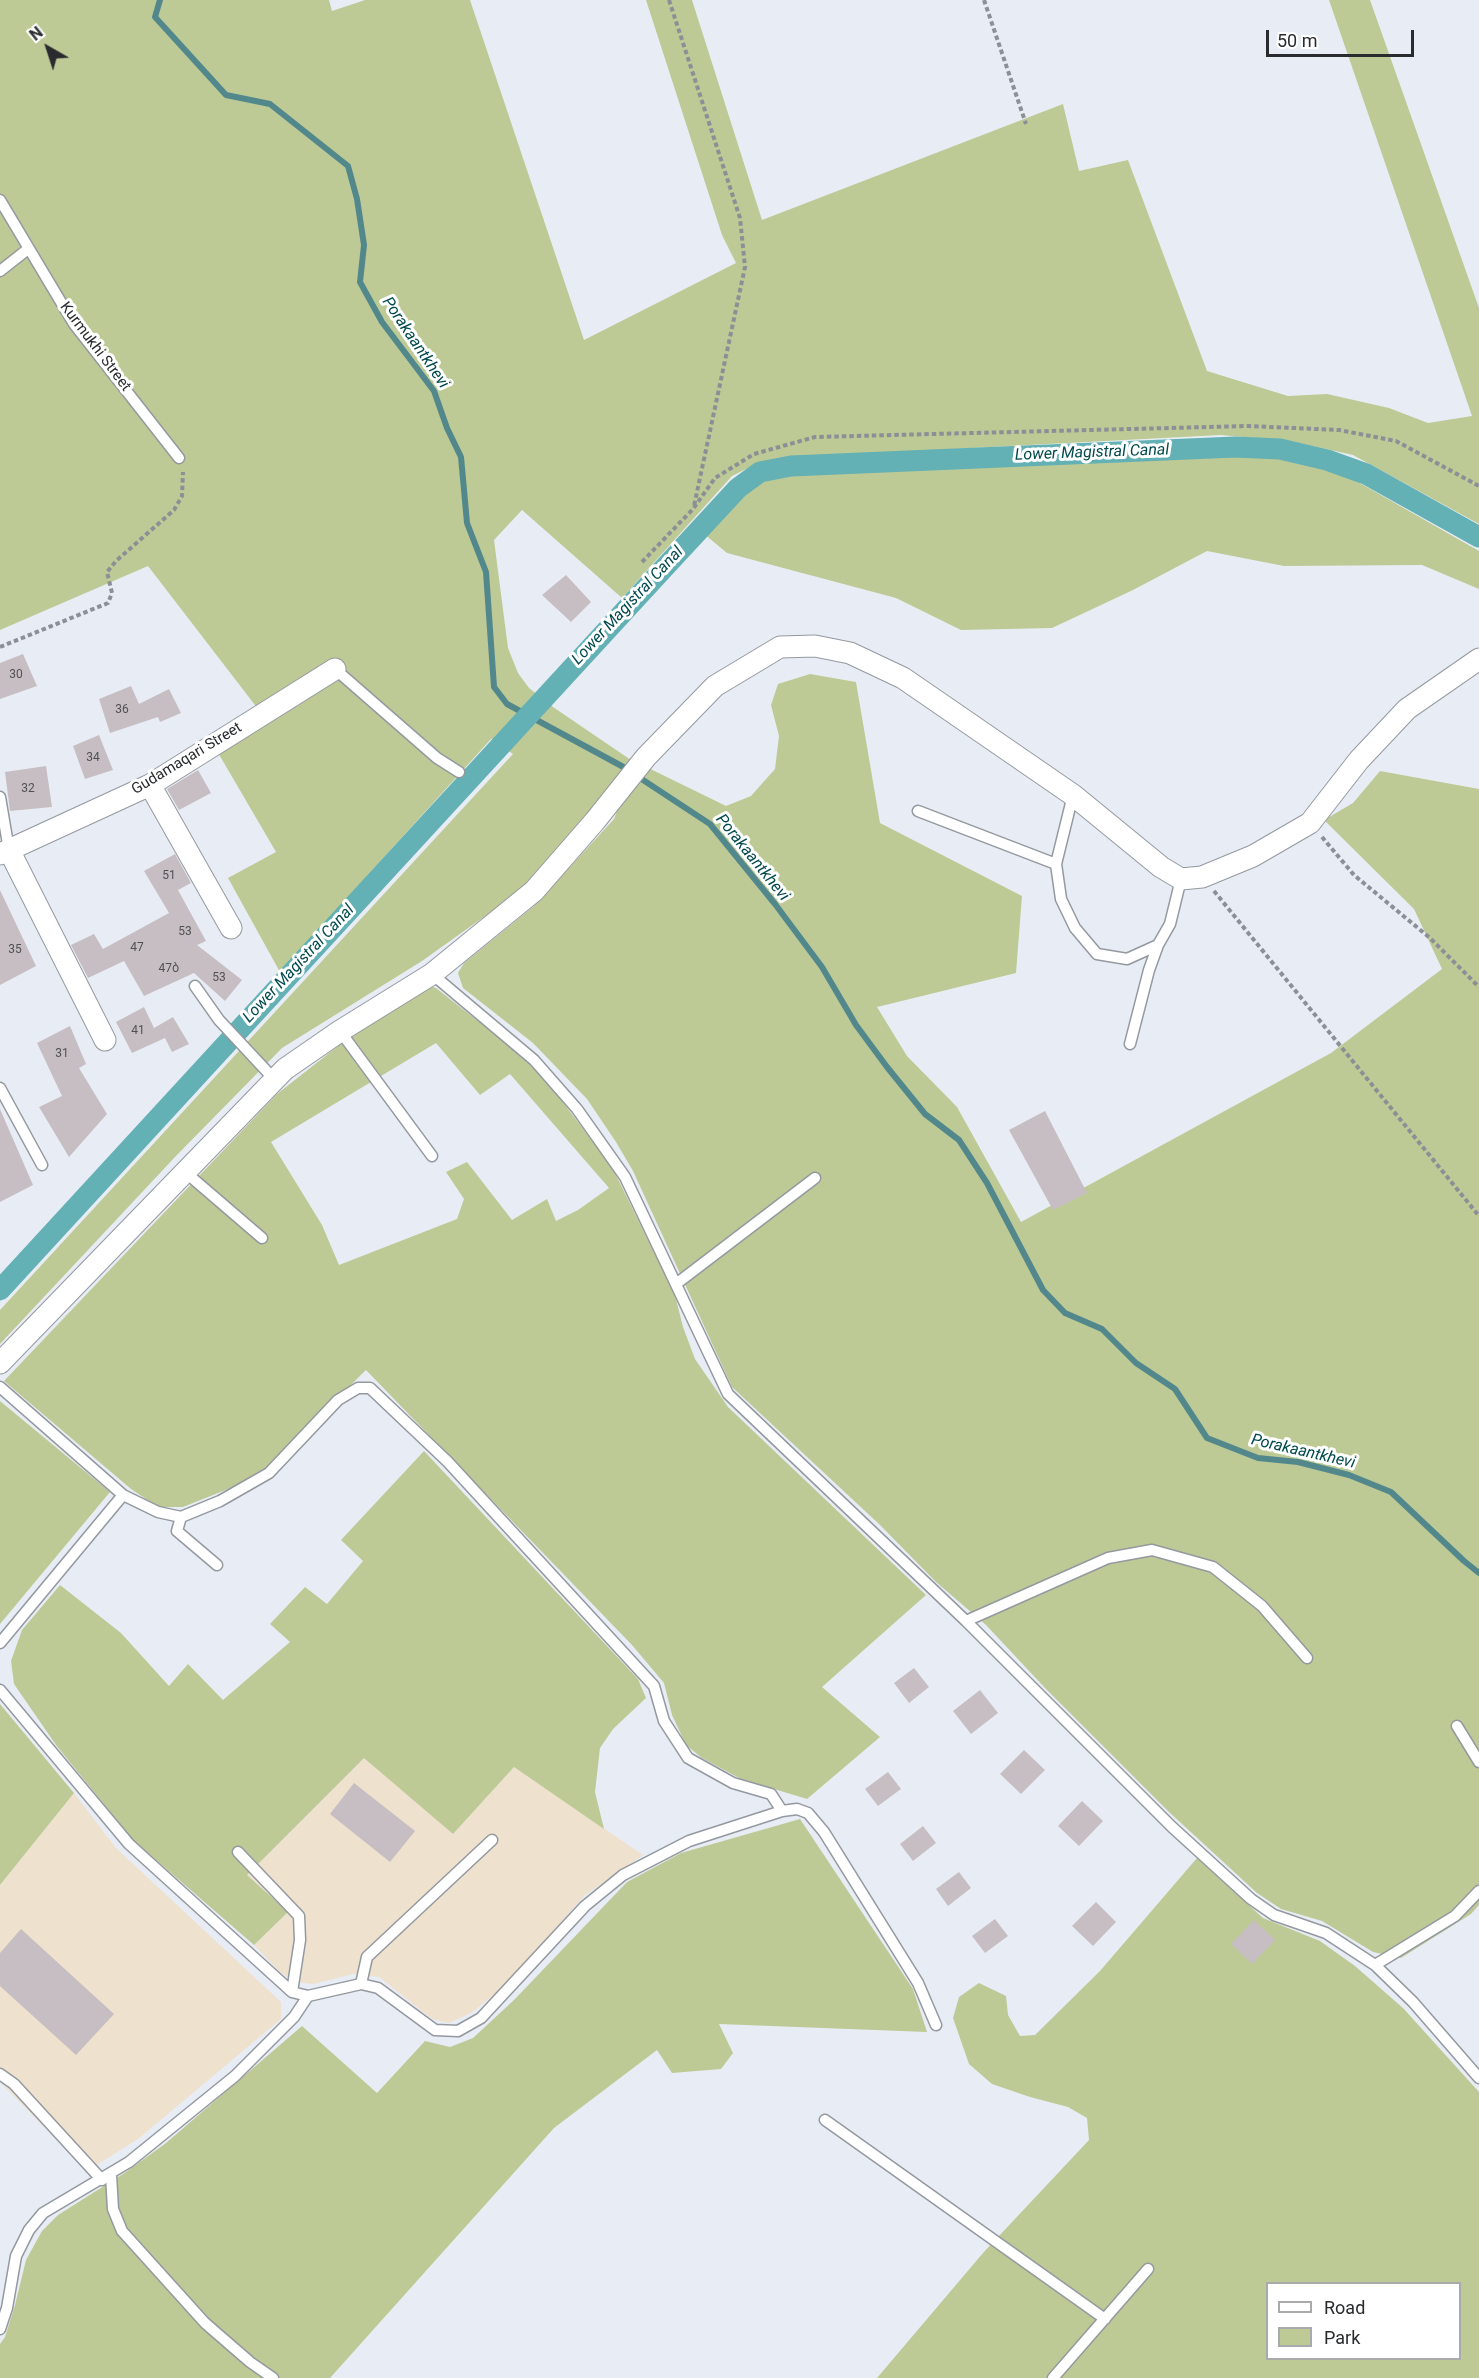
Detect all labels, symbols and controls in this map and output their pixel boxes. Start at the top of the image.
north arrow [18,18,78,78]
scale bar [1269,18,1418,56]
text: N [26,23,47,45]
text: 50 m [1277,30,1317,51]
water label: Porakaantkhevi [377,294,453,392]
street label: Kurmukhi Street [56,299,134,395]
water label: Lower Magistral Canal [1015,441,1169,465]
water label: Lower Magistral Canal [568,543,688,669]
house number: 30 [9,668,23,682]
house number: 36 [115,703,129,717]
street label: Gudamaqari Street [129,719,245,799]
house number: 34 [86,751,100,765]
house number: 32 [21,782,35,796]
water label: Porakaantkhevi [711,811,793,905]
house number: 51 [162,869,176,883]
water label: Lower Magistral Canal [239,901,359,1027]
house number: 53 [178,925,192,939]
house number: 47 [130,941,144,955]
house number: 35 [8,943,22,957]
house number: 47ბ [159,962,179,976]
house number: 53 [212,971,226,985]
house number: 41 [131,1024,145,1038]
house number: 31 [55,1047,69,1061]
water label: Porakaantkhevi [1249,1431,1357,1473]
legend [1266,2282,1461,2360]
text: Road [1324,2297,1365,2318]
text: Park [1324,2327,1360,2348]

